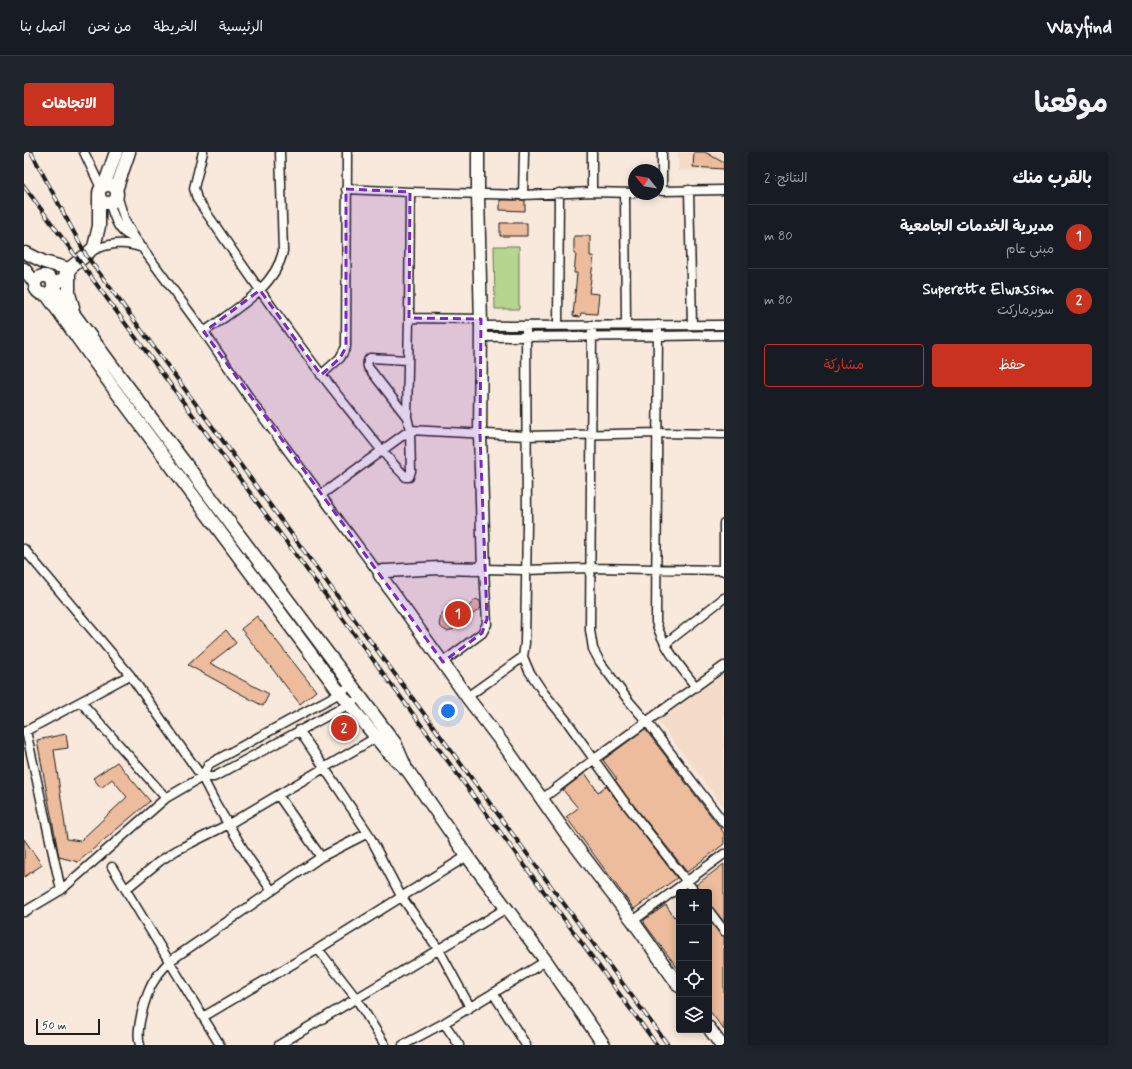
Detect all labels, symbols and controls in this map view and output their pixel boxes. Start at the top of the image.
text: Wayfind [1047,15,1112,40]
text: اتصل بنا [20,18,66,36]
text: من نحن [88,18,131,36]
text: الخريطة [153,18,197,36]
text: الرئيسية [219,18,263,36]
button: الاتجاهات [24,83,114,126]
text: موقعنا [1034,86,1108,123]
north arrow [628,164,664,200]
text: بالقرب منك [1013,167,1092,189]
text: النتائج: 2 [764,170,807,187]
text: مديرية الخدمات الجامعية [900,217,1054,237]
text: 80 m [764,228,793,245]
text: 1 [1076,228,1082,245]
text: مبنى عام [1006,241,1054,258]
text: Superette Elwassim [922,280,1054,300]
text: 80 m [764,292,793,309]
text: 2 [1076,292,1082,309]
text: سوبرماركت [997,302,1054,319]
button: مشاركة [764,344,924,387]
button: حفظ [932,344,1092,387]
pin: 1 [445,599,471,629]
your location [438,701,458,721]
pin: 2 [331,713,357,743]
map controls [676,889,712,1033]
button: + [676,889,712,925]
button: − [676,925,712,961]
button: locate [676,961,712,997]
button: layers [676,997,712,1033]
scale bar [36,1017,100,1036]
text: 50 m [42,1019,67,1033]

